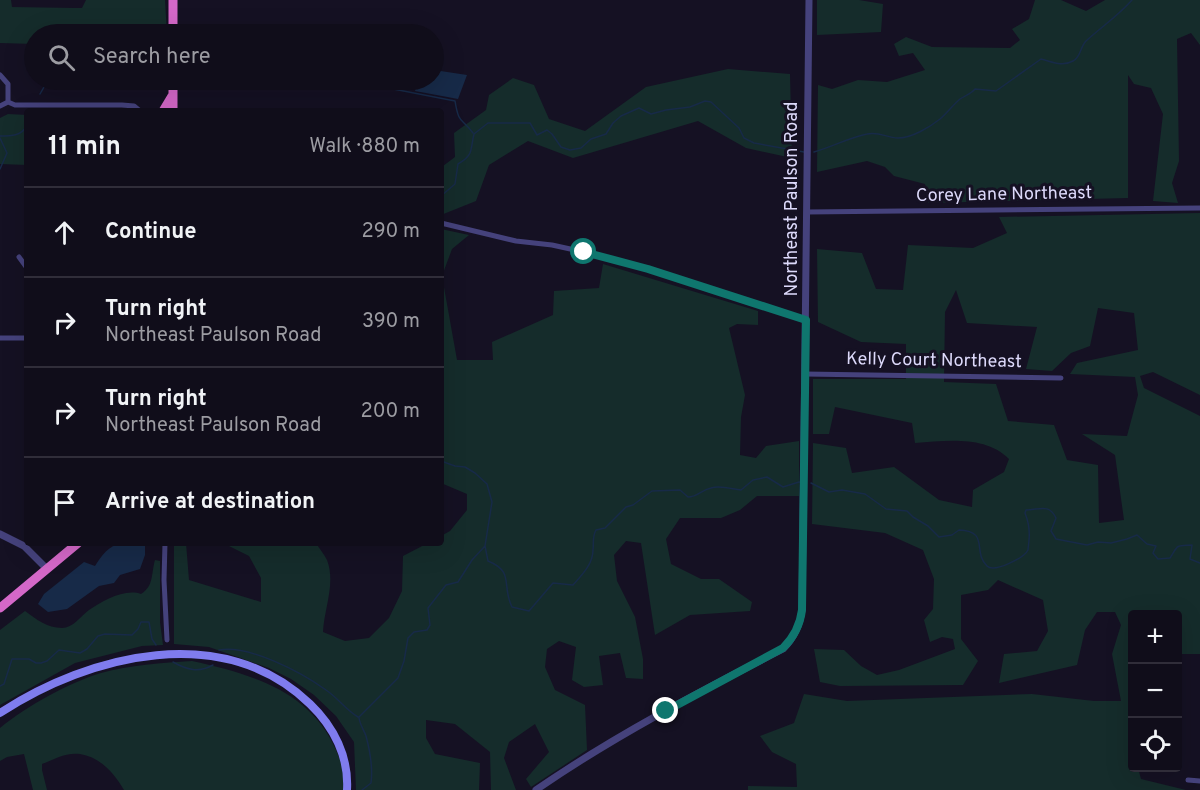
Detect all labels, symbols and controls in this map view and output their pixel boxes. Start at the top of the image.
search box [24,24,444,90]
icon: search [45,41,78,74]
text: Search here [93,44,211,71]
street label: Northeast Paulson Road [781,102,804,296]
text: 11 min [48,131,121,164]
text: Walk · 880 m [309,134,420,160]
street label: Corey Lane Northeast [916,182,1092,208]
icon: ahead [48,216,81,249]
text: Continue [105,219,196,246]
text: 290 m [362,219,420,245]
route start [570,238,596,264]
text: Turn right [105,296,207,323]
icon: right [48,306,81,339]
text: 390 m [362,309,420,335]
text: Northeast Paulson Road [105,323,321,349]
street label: Kelly Court Northeast [846,348,1022,374]
text: Turn right [105,386,207,413]
icon: right [48,396,81,429]
text: 200 m [361,399,420,425]
text: Northeast Paulson Road [105,413,321,439]
icon: arrive [48,486,81,519]
text: Arrive at destination [105,489,315,516]
map controls [1128,610,1182,772]
button: + [1128,610,1182,664]
button: − [1128,664,1182,718]
route end [652,697,678,723]
button: locate [1128,718,1182,772]

